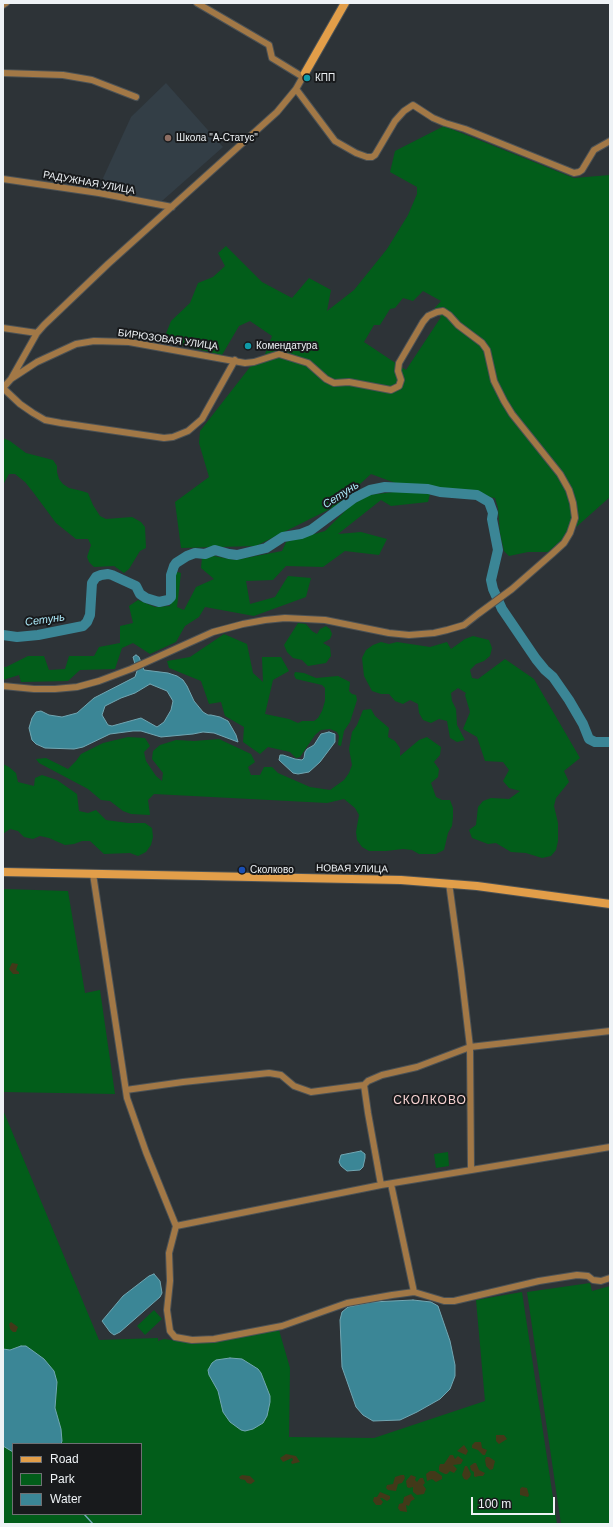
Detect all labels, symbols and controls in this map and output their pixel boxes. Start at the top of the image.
place label: КПП [315,72,335,84]
marker: КПП [302,73,312,83]
place label: Школа "А-Статус" [176,132,258,144]
marker: Школа "А-Статус" [163,133,173,143]
street label: РАДУЖНАЯ УЛИЦА [42,169,136,197]
street label: БИРЮЗОВАЯ УЛИЦА [117,327,219,353]
place label: Комендатура [256,340,317,352]
marker: Комендатура [243,341,253,351]
water label: Сетунь [321,479,361,511]
water label: Сетунь [24,611,66,629]
street label: НОВАЯ УЛИЦА [316,862,388,876]
place label: Сколково [250,864,294,876]
marker: Сколково [237,865,247,875]
district label: СКОЛКОВО [393,1094,467,1108]
legend [12,1443,142,1515]
text: Road [50,1452,79,1466]
text: Park [50,1472,75,1486]
scale bar [473,1489,557,1515]
text: Water [50,1492,82,1506]
text: 100 m [478,1497,511,1511]

